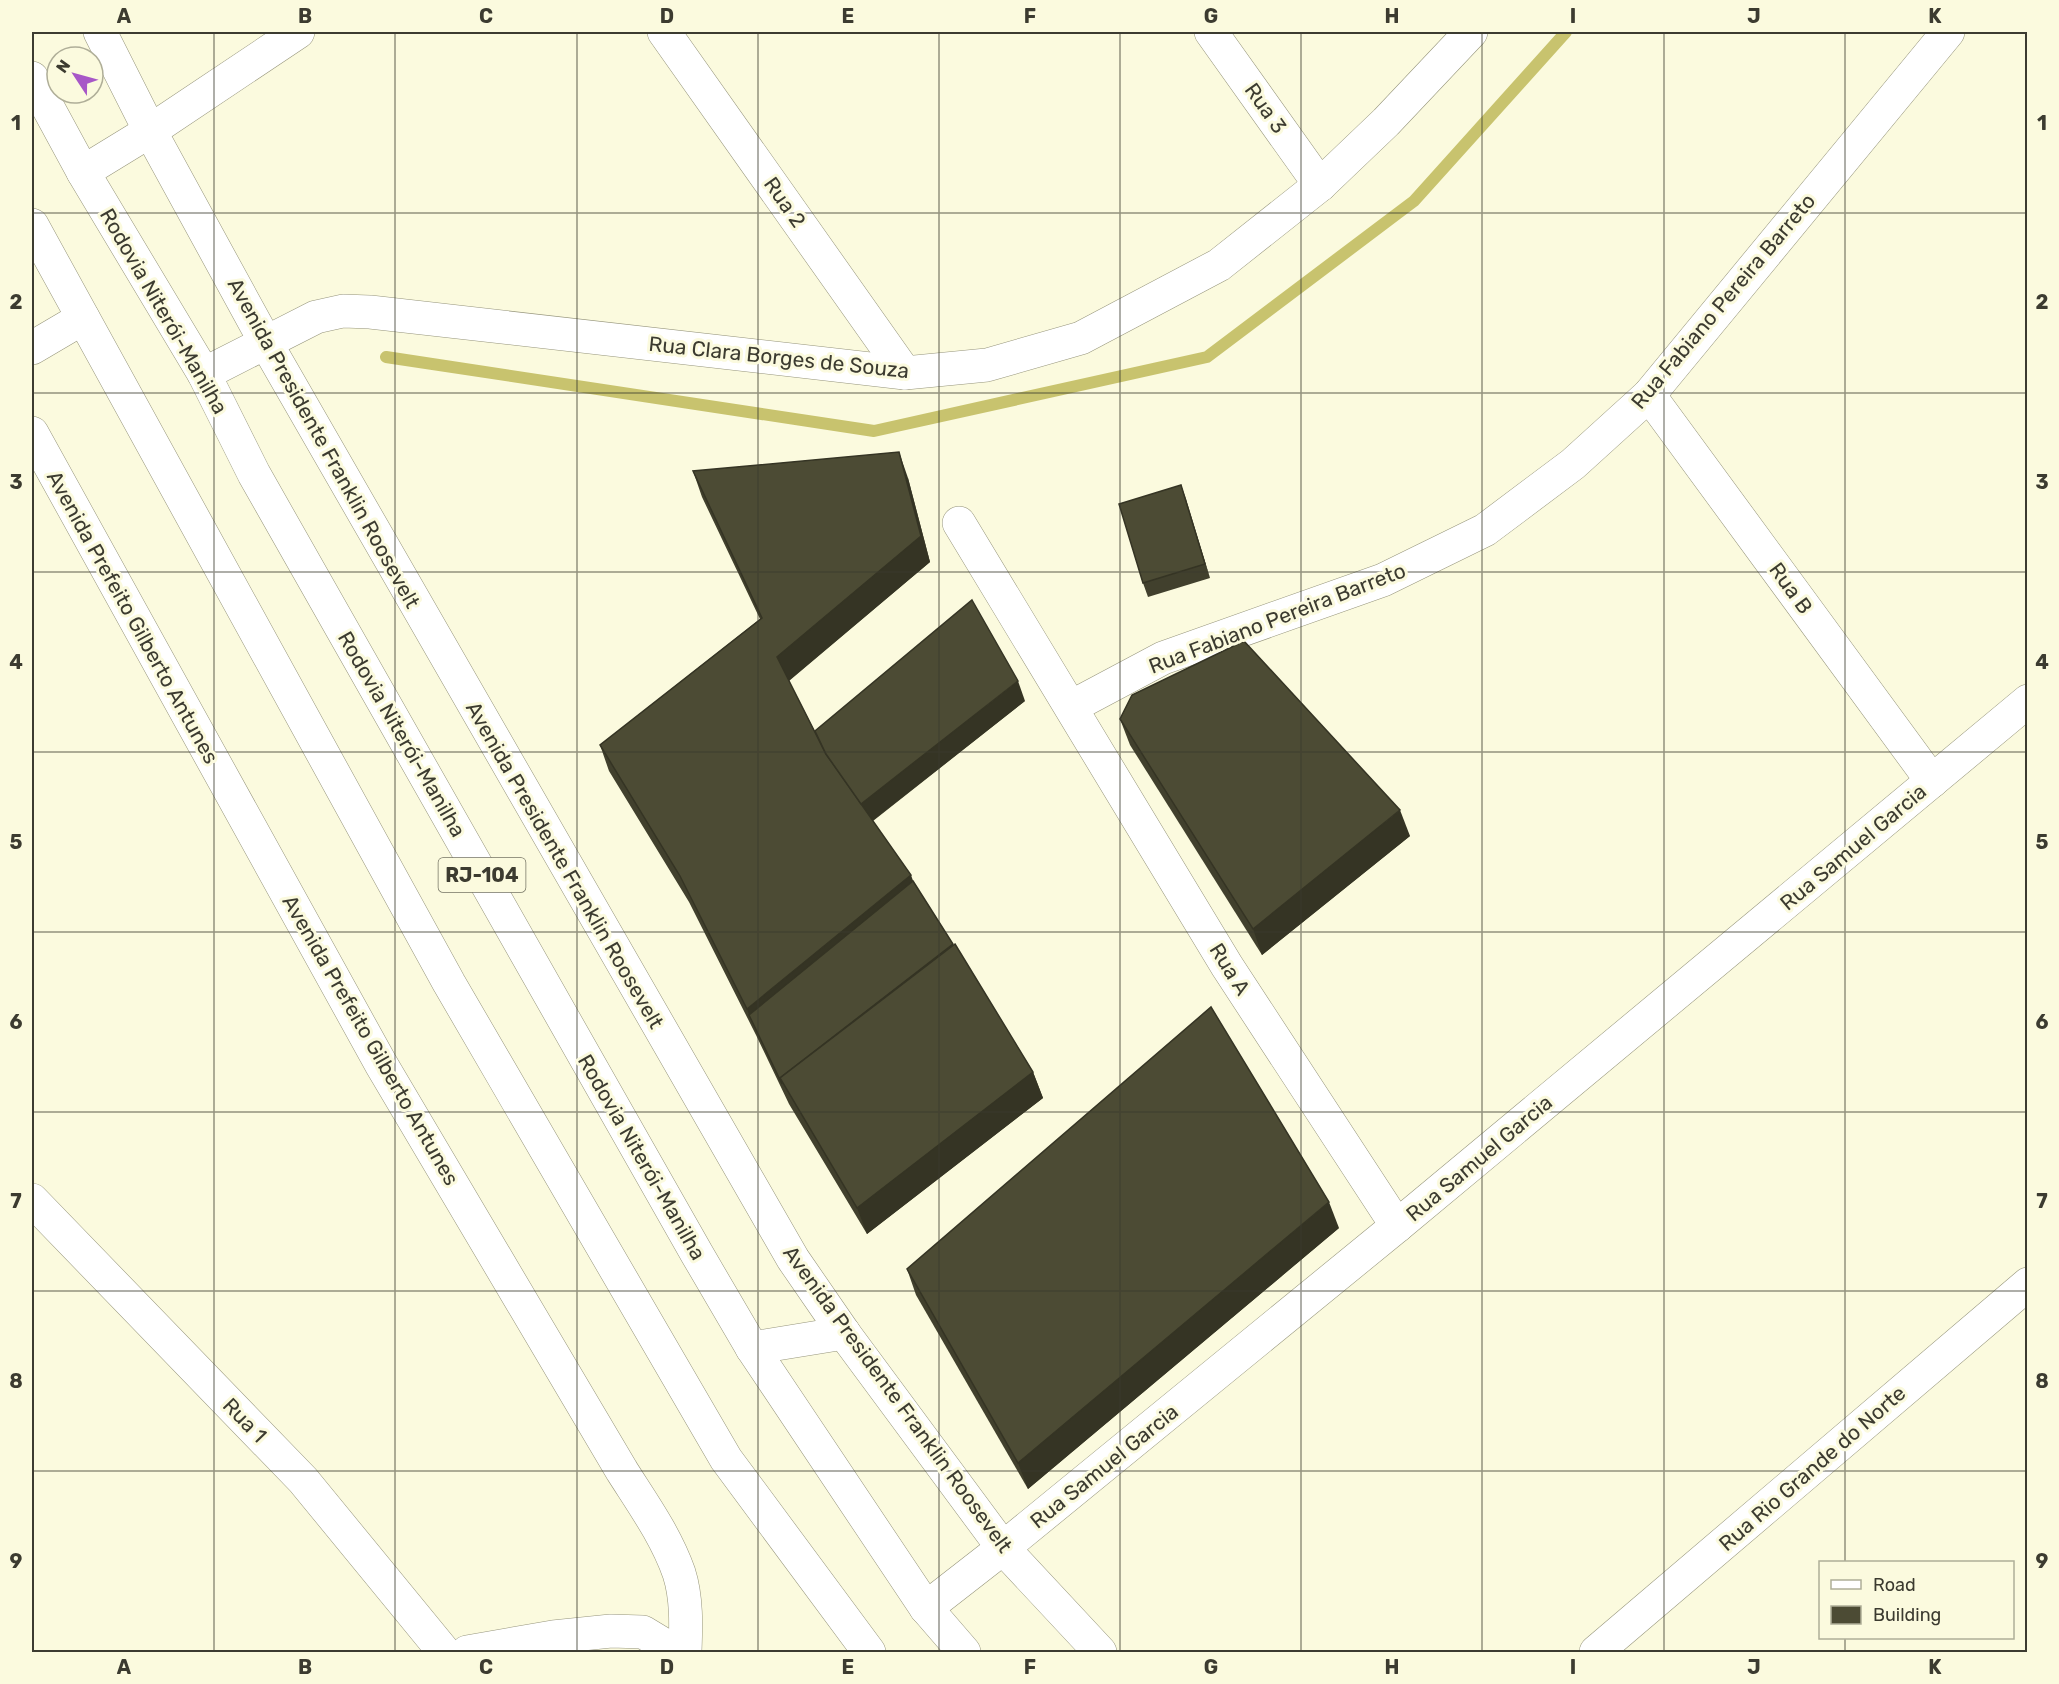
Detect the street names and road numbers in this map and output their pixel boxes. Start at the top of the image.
street label: Rua 3 [1240,78,1292,138]
street label: Rua 2 [759,172,811,232]
street label: Rua Fabiano Pereira Barreto [1626,188,1820,414]
street label: Rodovia Niterói-Manilha [95,204,233,418]
street label: Avenida Presidente Franklin Roosevelt [223,274,425,612]
street label: Rua Clara Borges de Souza [648,331,910,383]
street label: Avenida Prefeito Gilberto Antunes [42,466,224,768]
street label: Rua Fabiano Pereira Barreto [1145,557,1409,679]
street label: Rua B [1764,558,1818,618]
street label: Rodovia Niterói-Manilha [333,627,471,841]
street label: Avenida Presidente Franklin Roosevelt [461,697,669,1033]
street label: Rua Samuel Garcia [1775,779,1931,915]
road number: RJ-104 [438,858,526,892]
street label: Avenida Prefeito Gilberto Antunes [277,891,465,1189]
street label: Rua A [1204,938,1256,1000]
street label: Rodovia Niterói-Manilha [573,1050,711,1264]
street label: Rua Samuel Garcia [1401,1090,1557,1226]
street label: Avenida Presidente Franklin Roosevelt [778,1241,1018,1557]
street label: Rua Rio Grande do Norte [1713,1380,1911,1556]
street label: Rua 1 [218,1393,272,1447]
street label: Rua Samuel Garcia [1025,1399,1183,1533]

